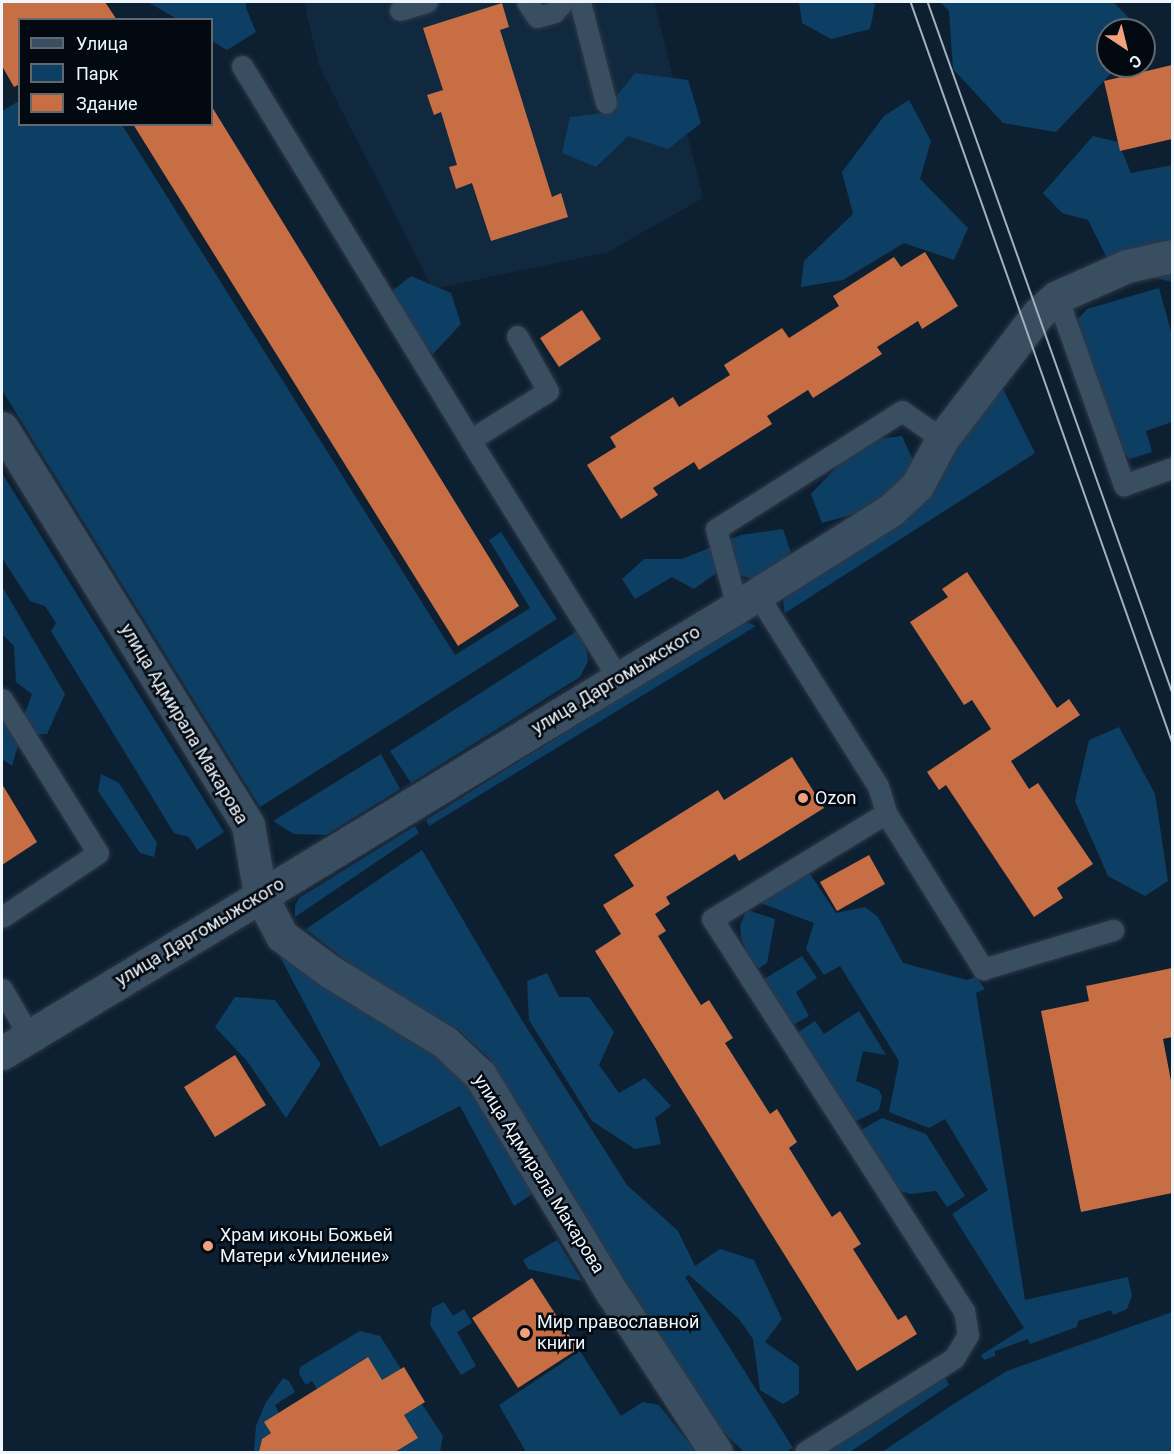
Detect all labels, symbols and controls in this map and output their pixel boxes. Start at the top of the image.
legend [18,18,213,126]
north arrow [1096,18,1156,78]
text: Улица [76,33,128,54]
text: С [1126,51,1145,72]
text: Парк [76,63,118,84]
text: Здание [76,93,138,114]
street label: улица Адмирала Макарова [115,620,253,828]
street label: улица Даргомыжского [528,621,704,739]
place label: Ozon [815,787,856,809]
marker: Ozon [796,791,810,805]
street label: улица Даргомыжского [112,873,288,991]
street label: улица Адмирала Макарова [469,1071,609,1277]
place label: Храм иконы Божьей Матери «Умиление» [220,1225,393,1268]
marker: Храм иконы Божьей Матери «Умиление» [201,1239,215,1253]
place label: Мир православной книги [537,1312,699,1354]
marker: Мир православной книги [518,1326,532,1340]

